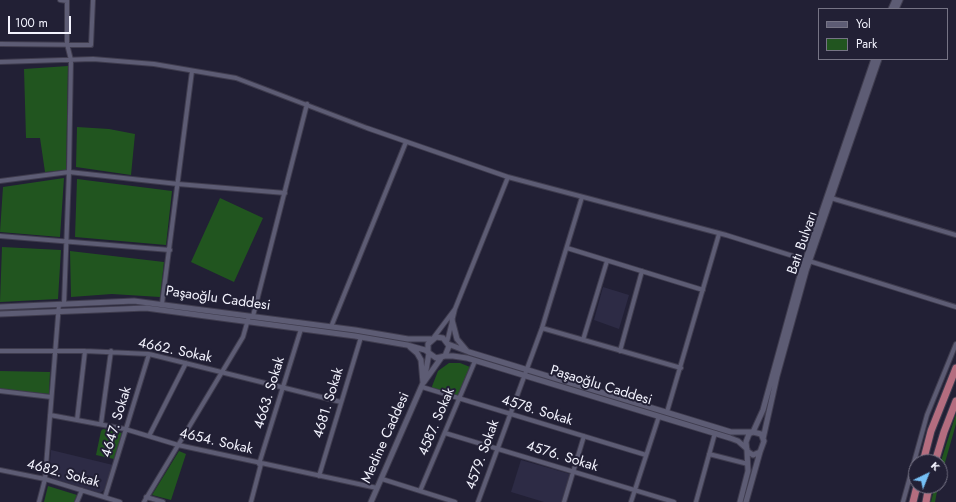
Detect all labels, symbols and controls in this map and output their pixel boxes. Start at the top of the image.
scale bar [10,8,73,34]
legend [818,8,948,60]
text: 100 m [15,14,48,32]
text: Yol [856,15,871,33]
text: Park [856,35,877,53]
street label: Batı Bulvarı [784,209,822,277]
street label: Paşaoğlu Caddesi [165,283,271,315]
street label: 4662. Sokak [137,335,213,367]
street label: 4663. Sokak [251,355,289,431]
street label: Paşaoğlu Caddesi [548,363,654,409]
street label: 4681. Sokak [310,366,348,440]
street label: 4647. Sokak [98,385,136,459]
street label: 4587. Sokak [415,385,459,459]
street label: Medine Caddesi [358,390,414,486]
street label: 4578. Sokak [499,392,575,430]
street label: 4579. Sokak [463,418,503,492]
street label: 4654. Sokak [178,425,254,459]
street label: 4576. Sokak [524,438,600,476]
north arrow [908,454,948,494]
street label: 4682. Sokak [25,456,101,492]
text: K [927,457,944,474]

